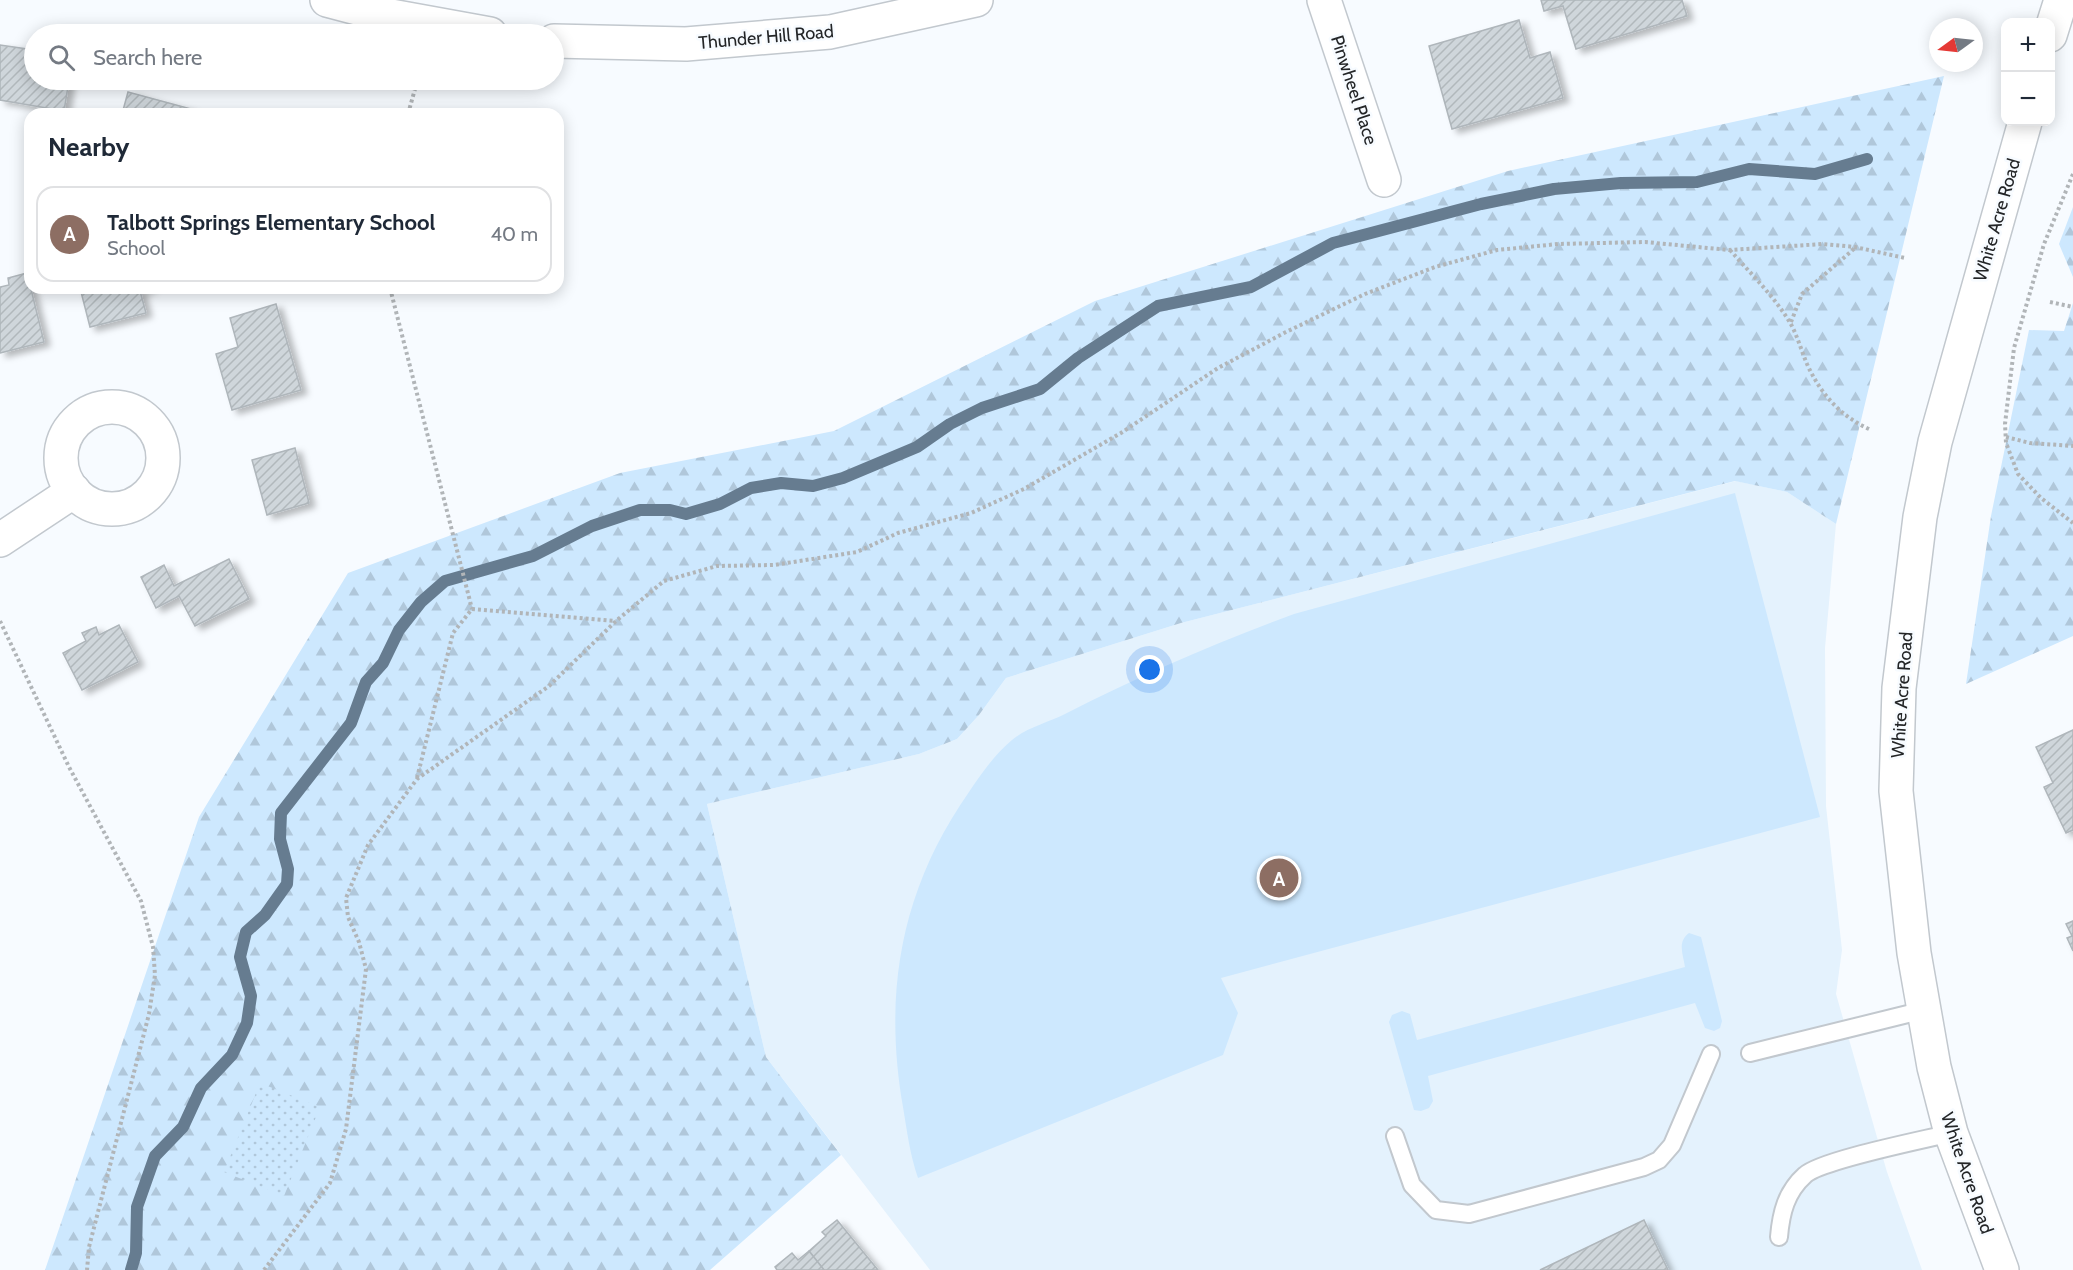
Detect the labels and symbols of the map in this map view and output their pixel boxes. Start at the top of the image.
north arrow [1929,18,1983,72]
street label: Thunder Hill Road [697,20,835,54]
street label: Pinwheel Place [1326,32,1382,148]
street label: White Acre Road [1969,156,2025,284]
street label: White Acre Road [1887,631,1917,759]
your location [1135,655,1164,684]
pin: A [1260,856,1298,900]
street label: White Acre Road [1936,1110,1998,1236]

